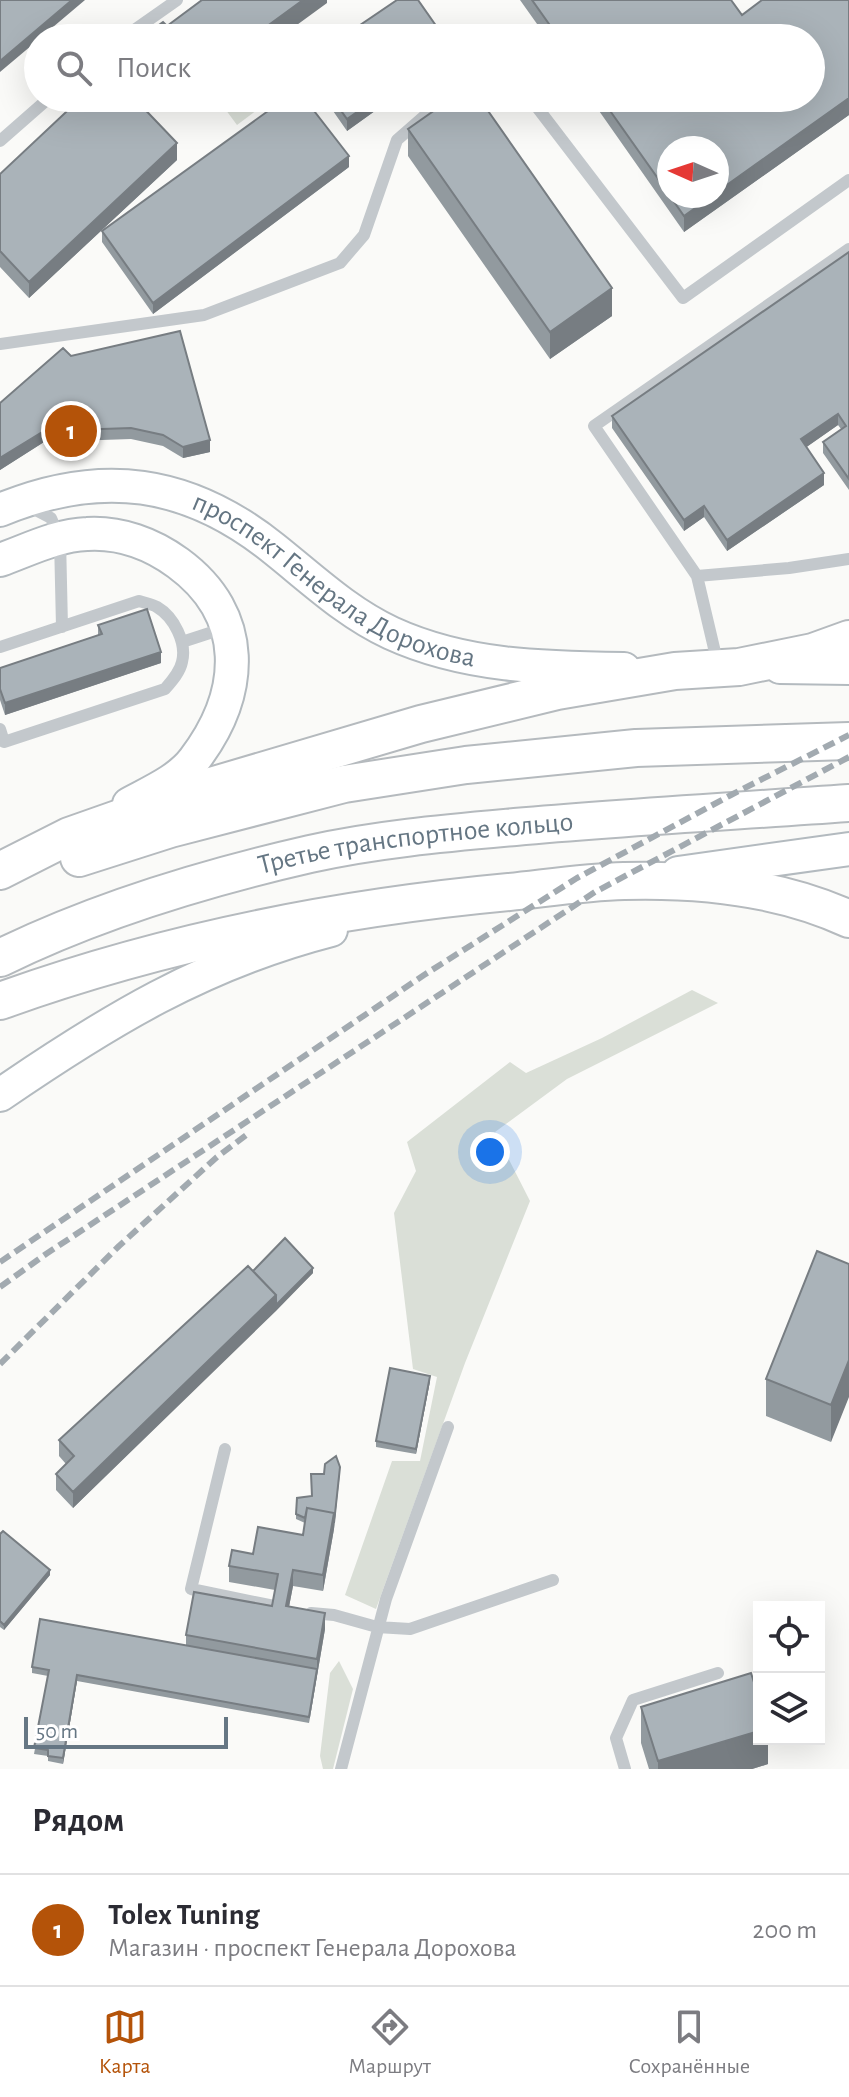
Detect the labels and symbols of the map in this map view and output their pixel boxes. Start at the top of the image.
north arrow [657,136,729,208]
pin: 1 [45,401,97,461]
street label: проспект Генерала Дорохова [188,488,478,673]
street label: Третье транспортное кольцо [255,808,574,880]
your location [470,1132,510,1172]
scale bar [24,1713,228,1749]

